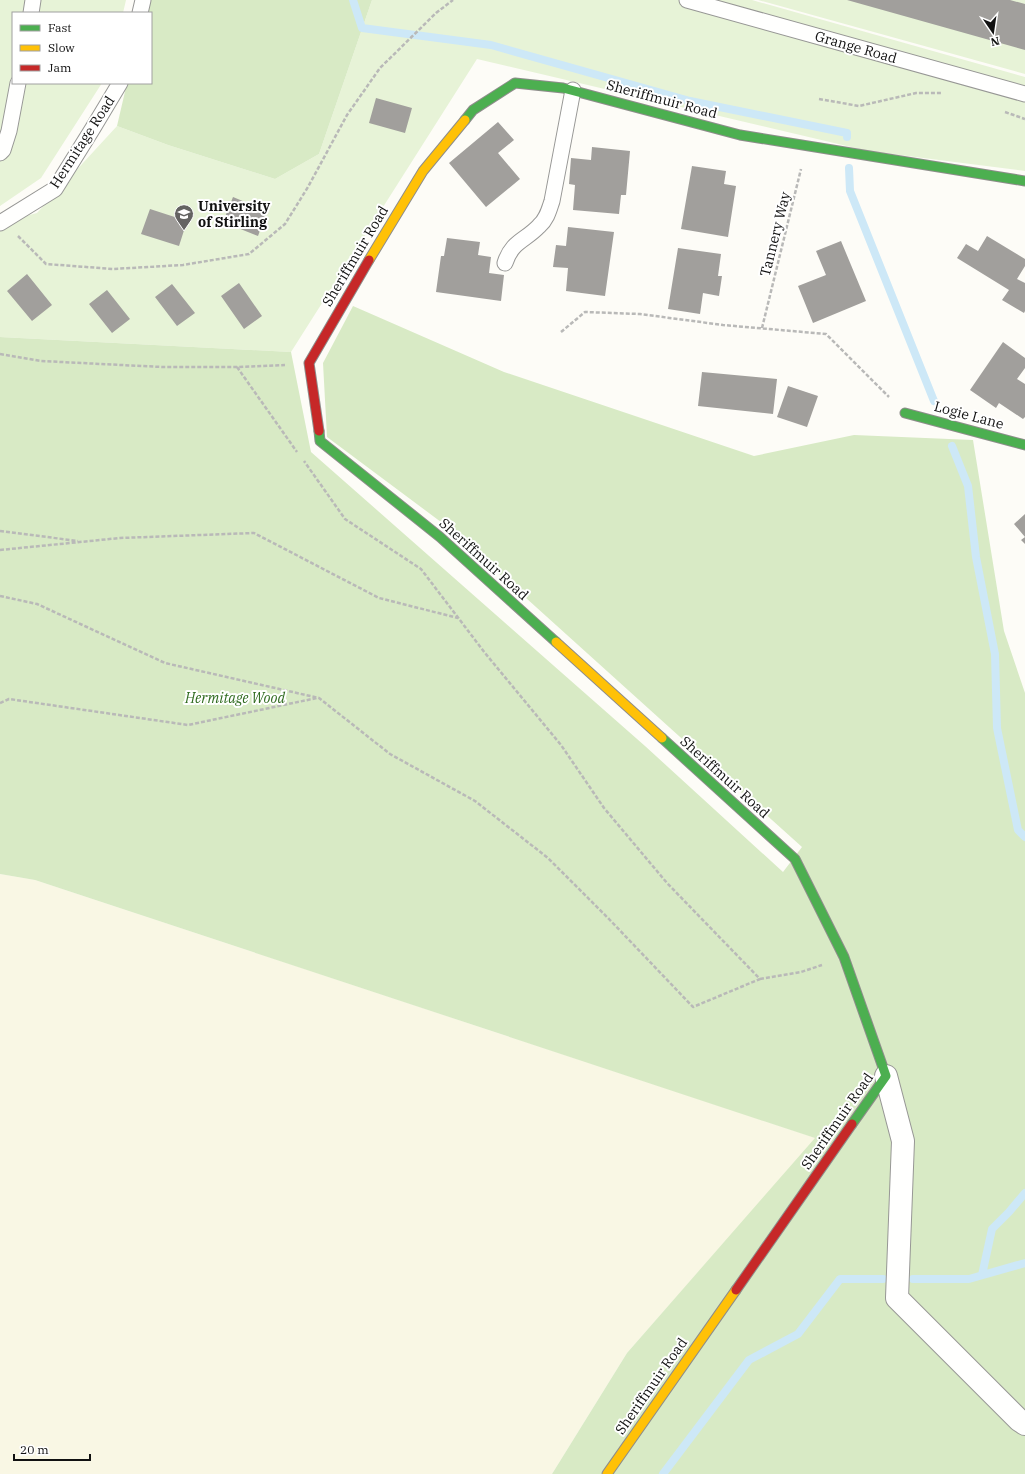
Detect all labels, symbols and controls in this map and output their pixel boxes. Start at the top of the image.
legend [12,12,152,84]
north arrow [973,12,1013,52]
text: Fast [48,20,72,35]
street label: Grange Road [813,27,900,67]
text: N [989,34,1001,50]
text: Slow [48,40,75,55]
text: Jam [48,60,72,75]
street label: Sheriffmuir Road [605,76,720,123]
street label: Hermitage Road [45,92,119,192]
street label: Tannery Way [756,189,794,278]
place label: University of Stirling [198,197,270,231]
street label: Sheriffmuir Road [318,202,392,309]
school or university icon: University of Stirling [173,203,195,231]
street label: Logie Lane [932,397,1006,433]
street label: Sheriffmuir Road [436,514,533,604]
park label: Hermitage Wood [184,689,285,707]
street label: Sheriffmuir Road [677,732,774,822]
street label: Sheriffmuir Road [797,1069,877,1173]
street label: Sheriffmuir Road [611,1334,691,1438]
scale bar [14,1436,90,1462]
text: 20 m [20,1442,49,1457]

